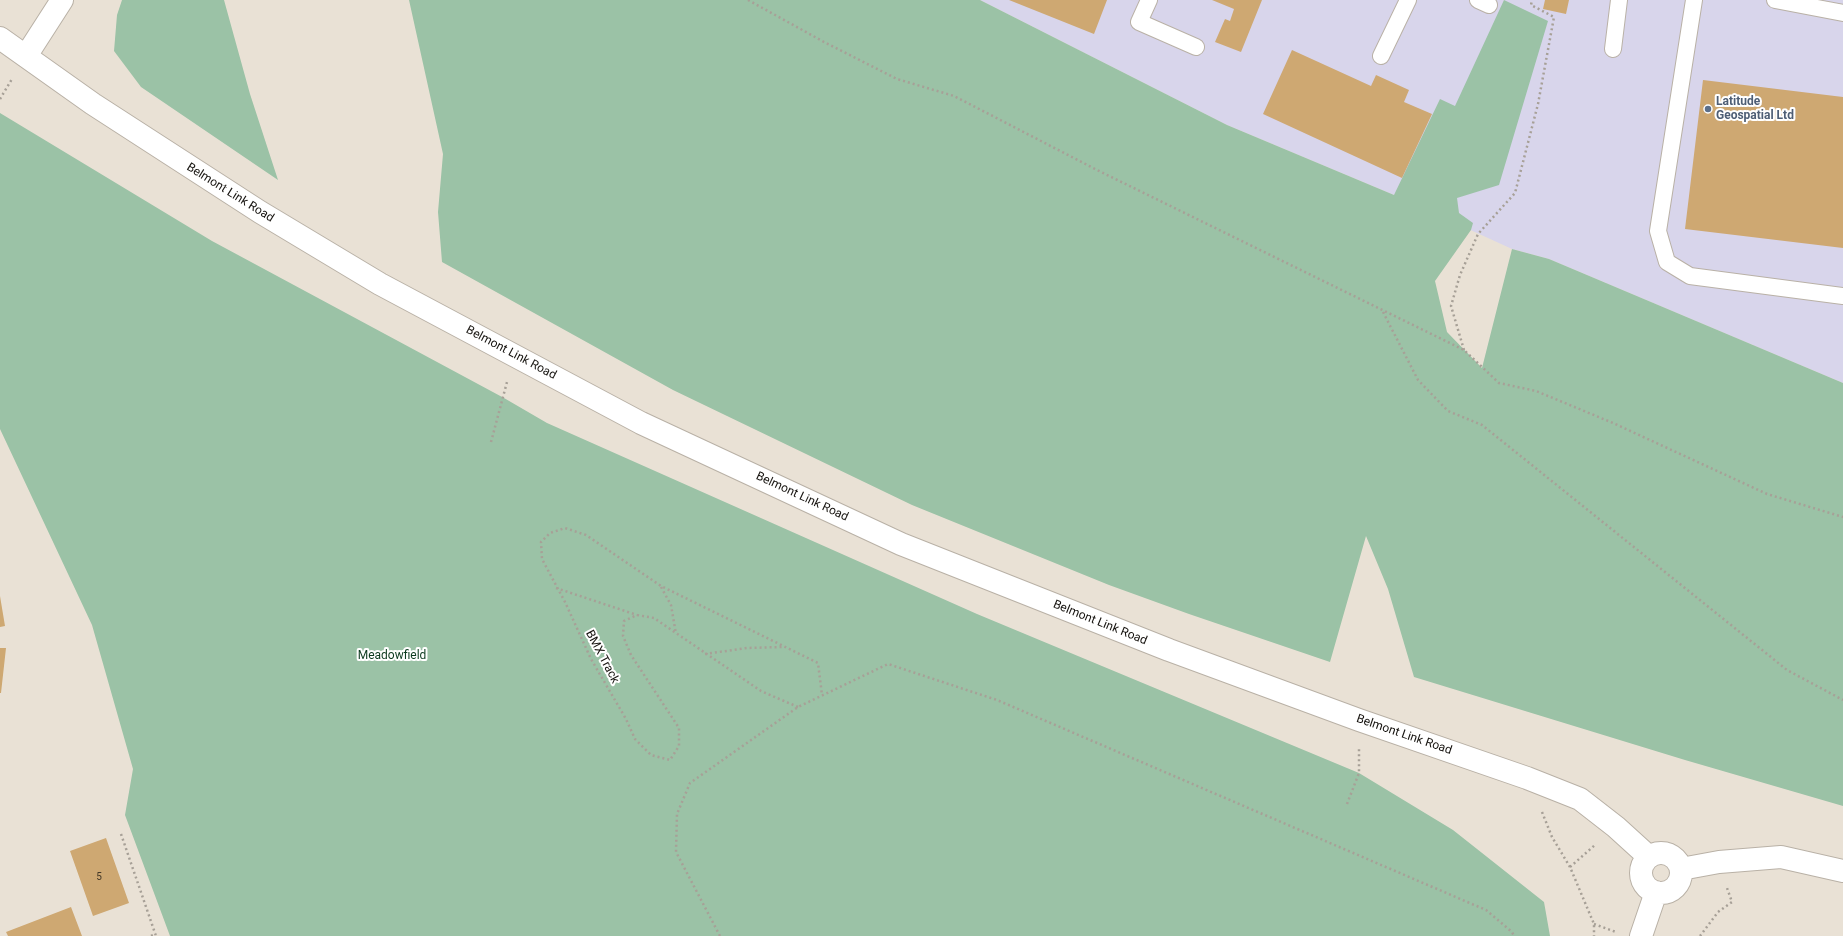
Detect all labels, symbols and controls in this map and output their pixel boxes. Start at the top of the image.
place label: Latitude Geospatial Ltd [1716,95,1794,123]
marker: Latitude Geospatial Ltd [1703,104,1713,114]
street label: Belmont Link Road [184,160,276,226]
street label: Belmont Link Road [463,323,559,383]
street label: Belmont Link Road [754,469,850,525]
street label: Belmont Link Road [1051,598,1149,648]
street label: BMX Track [582,628,622,686]
park label: Meadowfield [358,649,426,663]
street label: Belmont Link Road [1354,712,1454,758]
house number: 5 [96,871,102,883]

